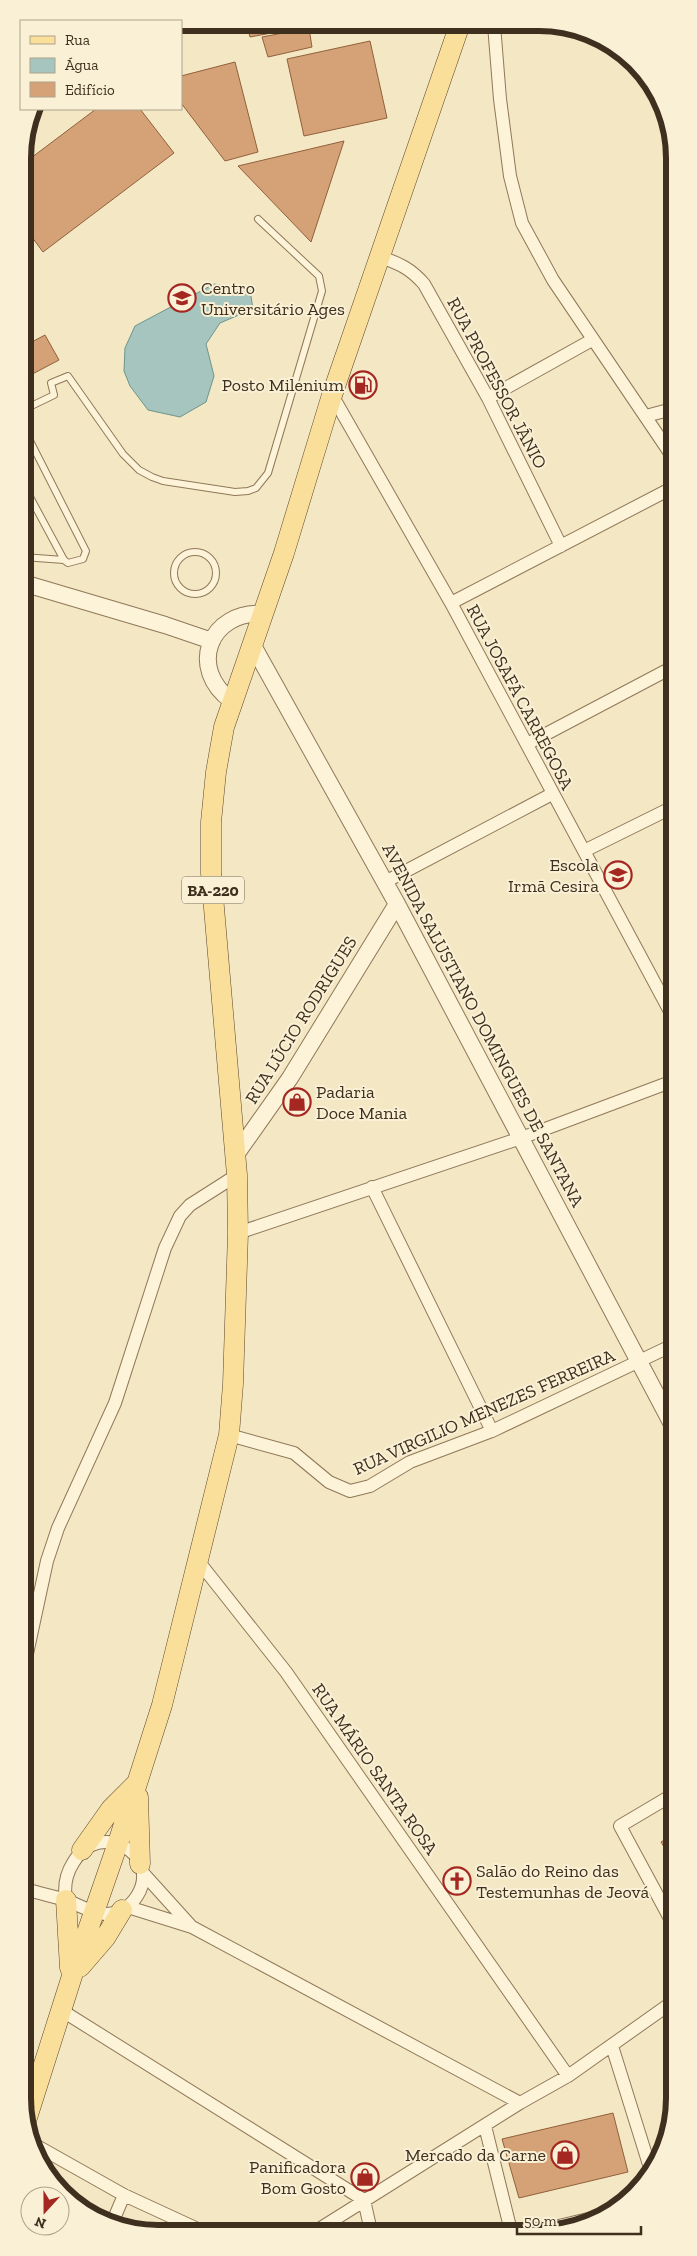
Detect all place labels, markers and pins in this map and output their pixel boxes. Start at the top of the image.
place label: Centro Universitário Ages [201,277,345,320]
school or university icon: Centro Universitário Ages [167,283,197,313]
fuel station icon: Posto Milenium [348,370,378,400]
place label: Posto Milenium [222,374,344,396]
place label: Escola Irmã Cesira [508,854,599,897]
school or university icon: Escola Irmã Cesira [603,860,633,890]
place label: Padaria Doce Mania [316,1081,408,1124]
shop icon: Padaria Doce Mania [282,1087,312,1117]
place label: Salão do Reino das Testemunhas de Jeová [476,1860,650,1903]
church icon: Salão do Reino das Testemunhas de Jeová [442,1866,472,1896]
shop icon: Mercado da Carne [550,2140,580,2170]
place label: Mercado da Carne [405,2144,546,2166]
place label: Panificadora Bom Gosto [249,2156,346,2199]
shop icon: Panificadora Bom Gosto [350,2162,380,2192]

